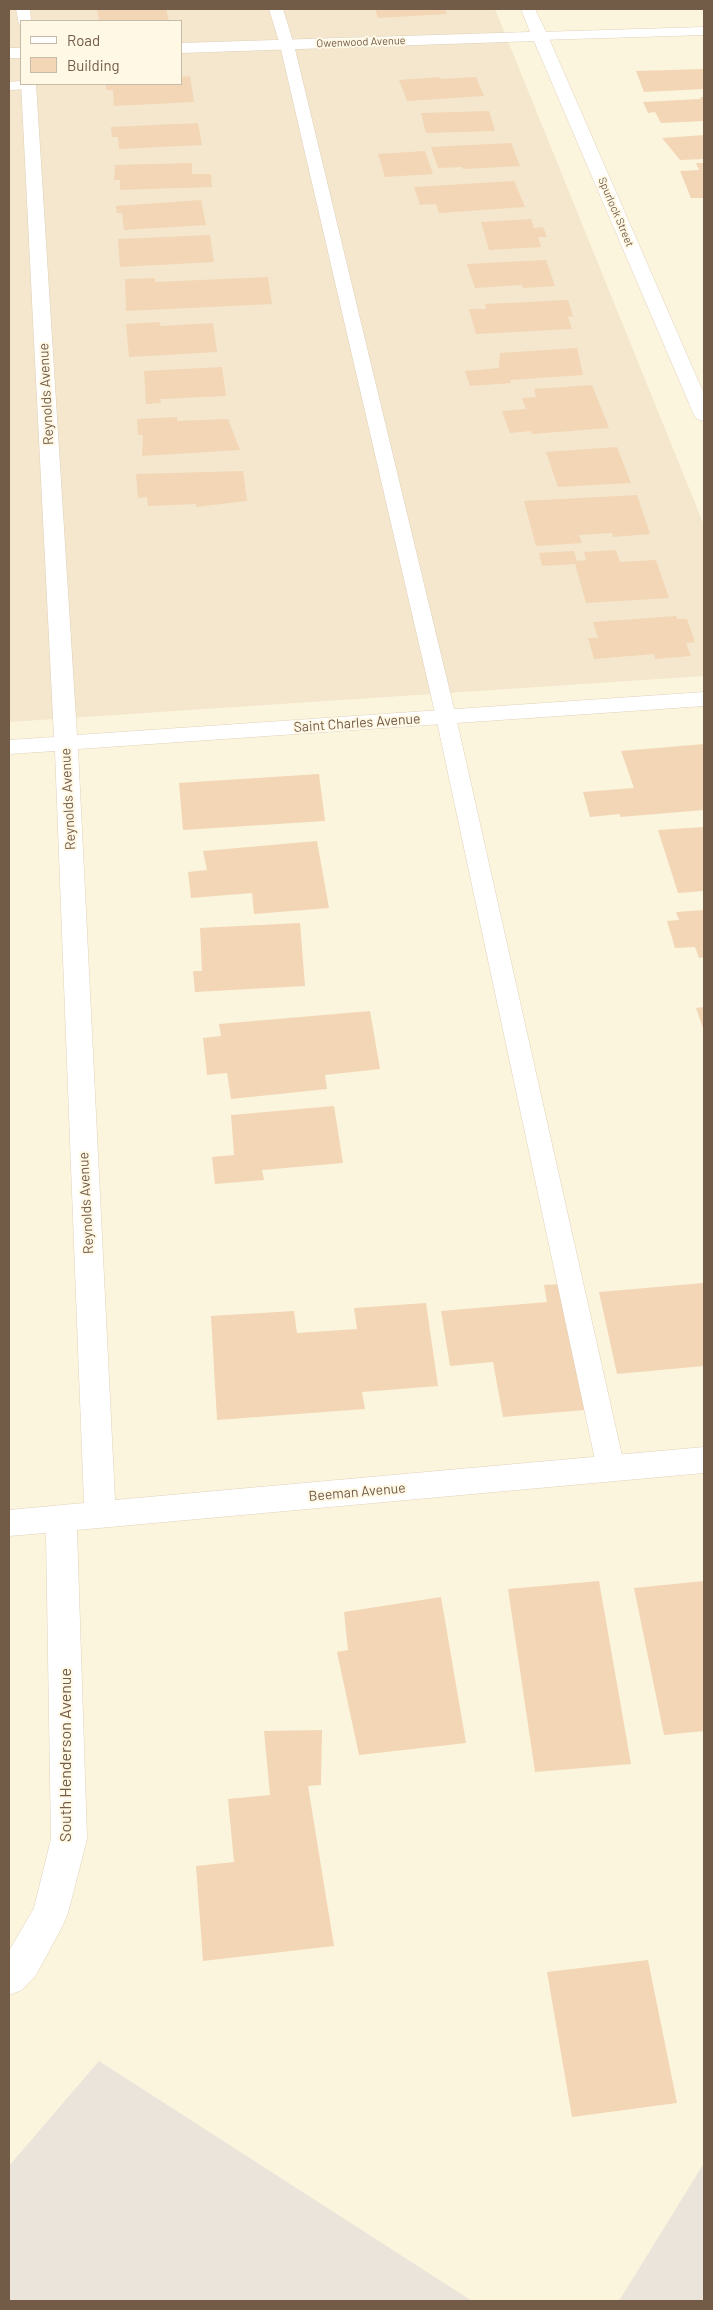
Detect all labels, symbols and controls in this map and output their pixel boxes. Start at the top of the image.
legend [20,20,182,85]
text: Road [67,31,100,49]
street label: Owenwood Avenue [316,34,406,50]
text: Building [67,56,120,74]
street label: Spurlock Street [595,175,637,249]
street label: Reynolds Avenue [35,343,57,445]
street label: Saint Charles Avenue [293,710,421,736]
street label: Reynolds Avenue [57,748,79,850]
street label: Reynolds Avenue [75,1152,97,1254]
street label: Beeman Avenue [308,1479,406,1505]
street label: South Henderson Avenue [56,1668,76,1842]

